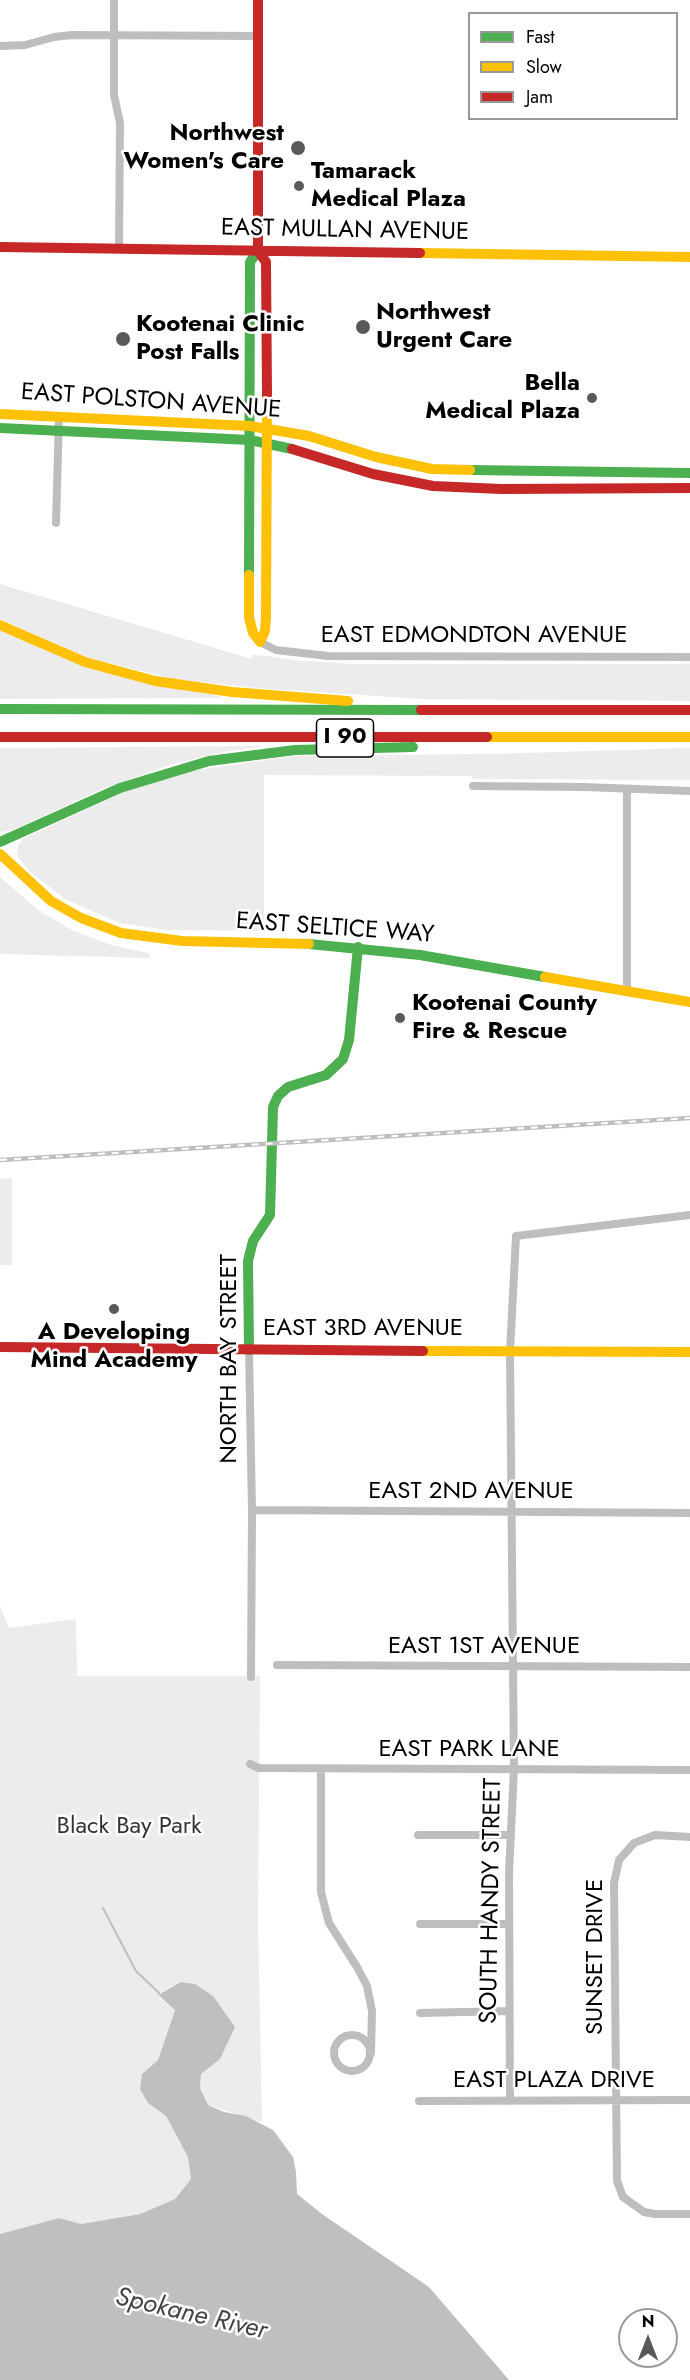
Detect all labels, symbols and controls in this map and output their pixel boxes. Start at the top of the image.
legend [468,12,678,120]
text: Fast [526,24,555,50]
text: Slow [526,54,562,80]
text: Jam [526,84,553,110]
place label: Northwest Women's Care [124,120,284,176]
marker: Northwest Women's Care [289,139,307,157]
place label: Tamarack Medical Plaza [311,158,466,214]
marker: Tamarack Medical Plaza [292,179,306,193]
street label: EAST MULLAN AVENUE [221,214,469,248]
place label: Northwest Urgent Care [376,299,512,355]
place label: Kootenai Clinic Post Falls [136,311,305,367]
marker: Northwest Urgent Care [354,318,372,336]
marker: Kootenai Clinic Post Falls [114,330,132,348]
place label: Bella Medical Plaza [425,370,580,426]
street label: EAST POLSTON AVENUE [20,379,282,425]
marker: Bella Medical Plaza [585,391,599,405]
street label: EAST EDMONDTON AVENUE [321,622,627,650]
road number: I 90 [316,719,374,757]
street label: EAST SELTICE WAY [235,908,435,950]
place label: Kootenai County Fire & Rescue [412,990,597,1046]
marker: Kootenai County Fire & Rescue [393,1011,407,1025]
street label: NORTH BAY STREET [216,1254,244,1464]
marker: A Developing Mind Academy [107,1302,121,1316]
street label: EAST 3RD AVENUE [263,1315,463,1343]
place label: A Developing Mind Academy [31,1319,197,1375]
street label: EAST 2ND AVENUE [368,1478,574,1506]
street label: EAST 1ST AVENUE [388,1633,580,1661]
street label: EAST PARK LANE [378,1736,560,1764]
street label: SOUTH HANDY STREET [475,1778,509,2024]
park label: Black Bay Park [56,1813,202,1841]
street label: SUNSET DRIVE [582,1879,610,2035]
street label: EAST PLAZA DRIVE [453,2067,655,2095]
water label: Spokane River [112,2282,270,2348]
north arrow [618,2308,678,2368]
text: N [642,2310,654,2333]

